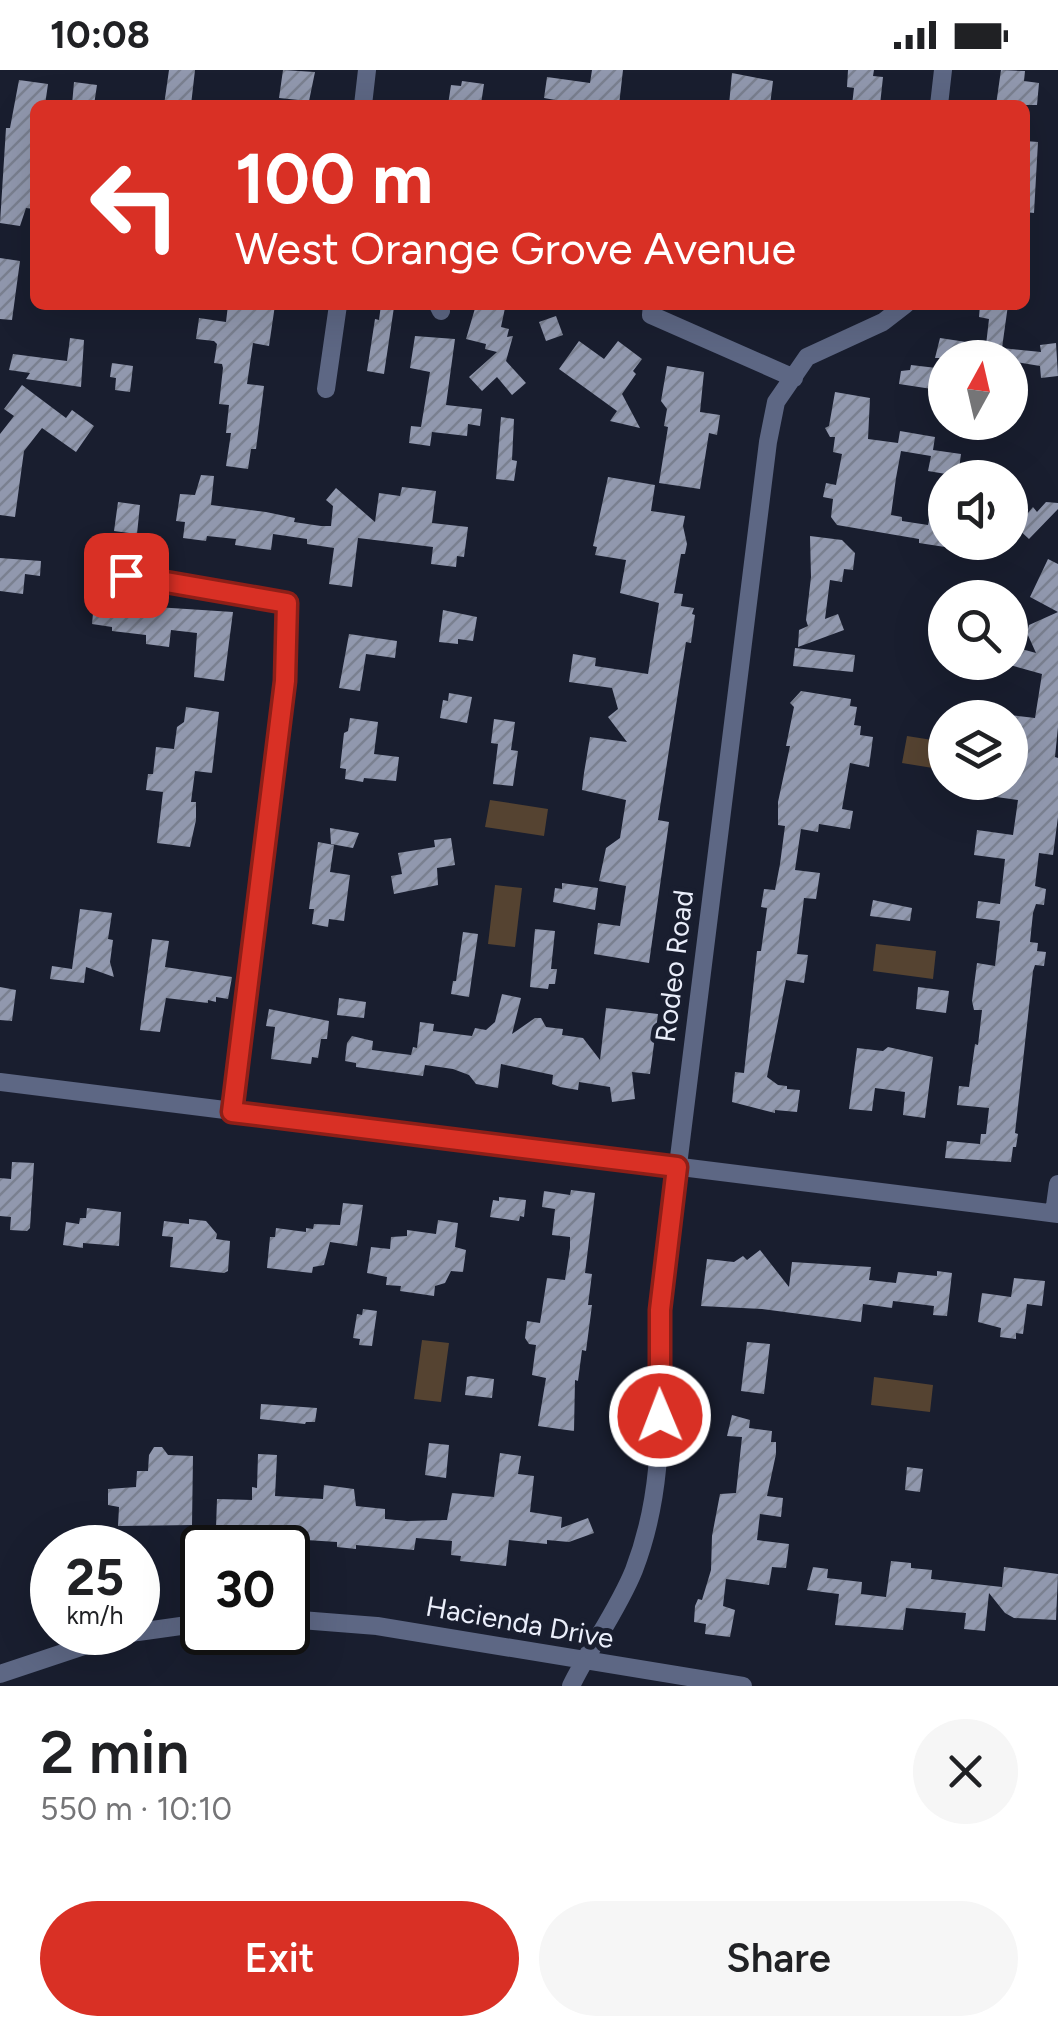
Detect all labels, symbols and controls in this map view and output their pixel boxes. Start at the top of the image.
text: 10:08 [50,12,150,58]
text: 100 m [235,136,433,221]
icon: left [70,140,200,270]
text: West Orange Grove Avenue [235,221,796,275]
north arrow [928,340,1028,440]
map controls [928,340,1028,800]
button: sound [928,460,1028,560]
pin [84,533,169,618]
icon: arrive [99,548,154,603]
button: search [928,580,1028,680]
button: layers [928,700,1028,800]
street label: Rodeo Road [648,888,700,1044]
position arrow [608,1364,712,1468]
speed limit sign: 30 [180,1525,310,1655]
text: 25 [66,1547,124,1608]
street label: Hacienda Drive [423,1589,617,1655]
text: km/h [66,1600,124,1630]
text: 2 min [40,1716,189,1788]
button: close [913,1719,1018,1824]
text: 550 m · 10:10 [40,1790,232,1828]
button: Exit [40,1901,519,2016]
button: Share [539,1901,1018,2016]

